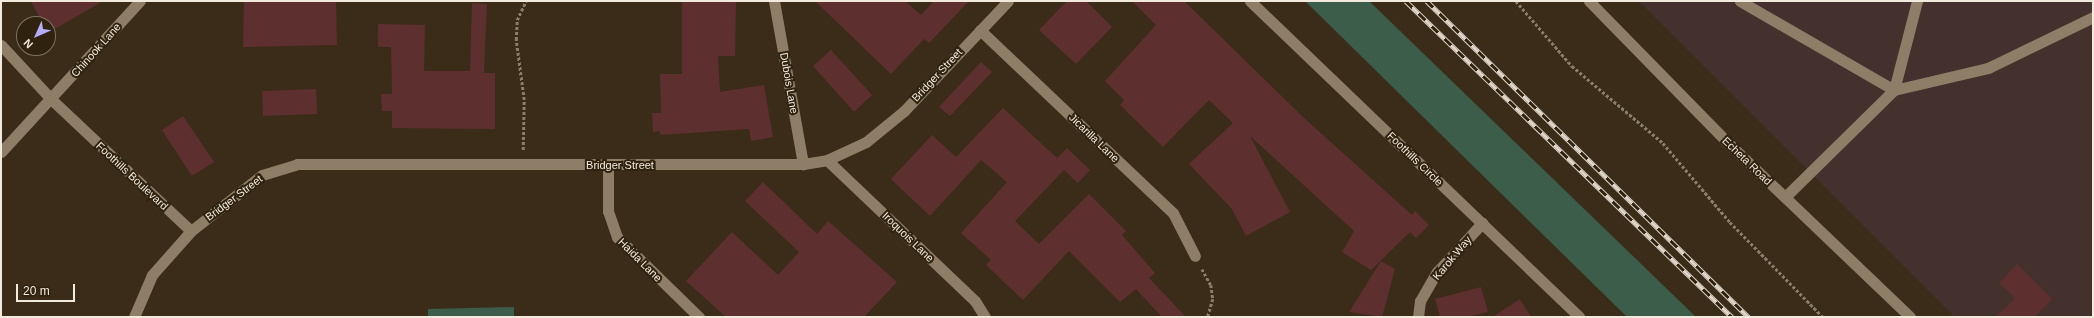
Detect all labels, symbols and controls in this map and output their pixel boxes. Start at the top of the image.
north arrow [16,16,56,56]
street label: Chinook Lane [68,20,124,80]
text: N [21,37,35,51]
street label: Bridger Street [909,46,965,104]
street label: Dubois Lane [777,51,801,115]
street label: Jicarilla Lane [1066,111,1122,165]
street label: Foothills Circle [1384,129,1446,189]
street label: Echeta Road [1720,134,1774,188]
street label: Foothills Boulevard [93,139,171,213]
street label: Bridger Street [586,158,654,172]
street label: Bridger Street [203,172,265,224]
street label: Iroquois Lane [879,209,937,265]
street label: Karok Way [1430,233,1474,283]
street label: Haida Lane [615,235,665,285]
scale bar [18,276,77,302]
text: 20 m [23,284,50,298]

